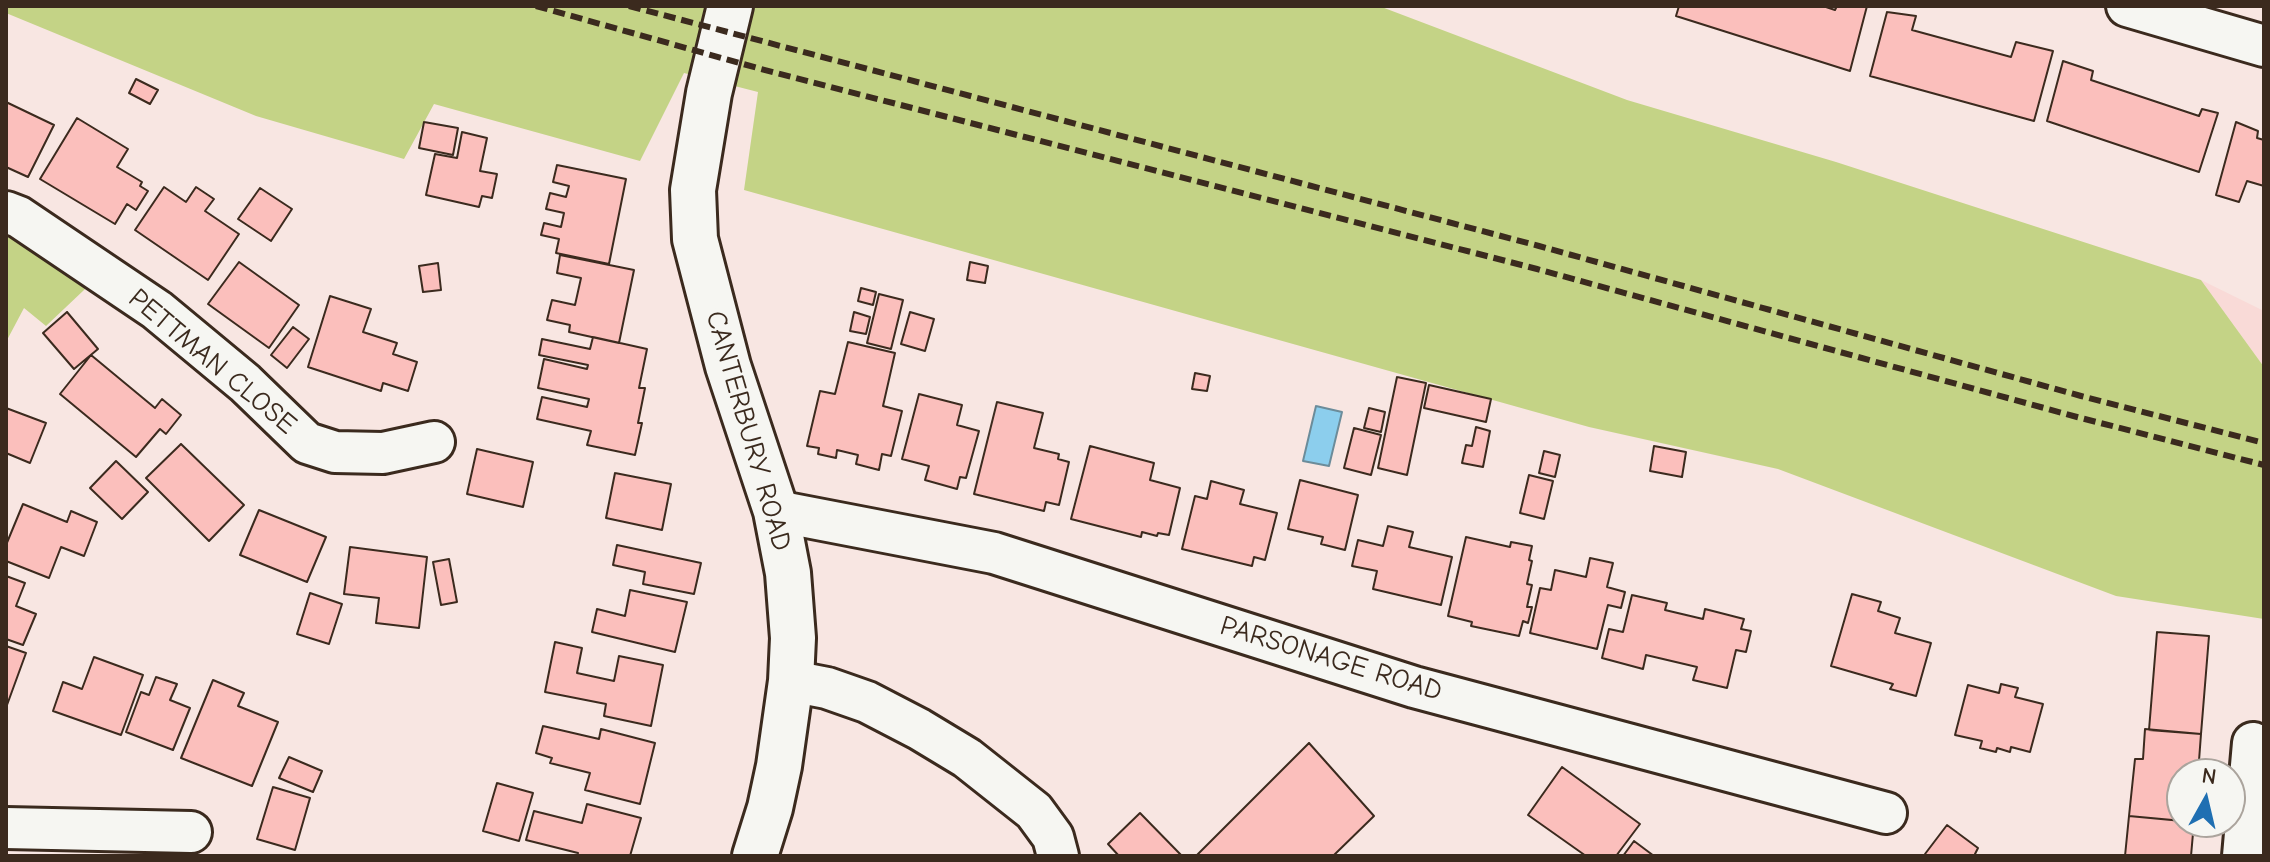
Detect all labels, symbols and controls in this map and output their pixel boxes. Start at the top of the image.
street label: PETTMAN CLOSE [121,282,303,442]
street label: CANTERBURY ROAD [698,307,798,555]
street label: PARSONAGE ROAD [1216,609,1446,709]
north arrow [2166,758,2246,838]
text: N [2200,762,2218,790]

